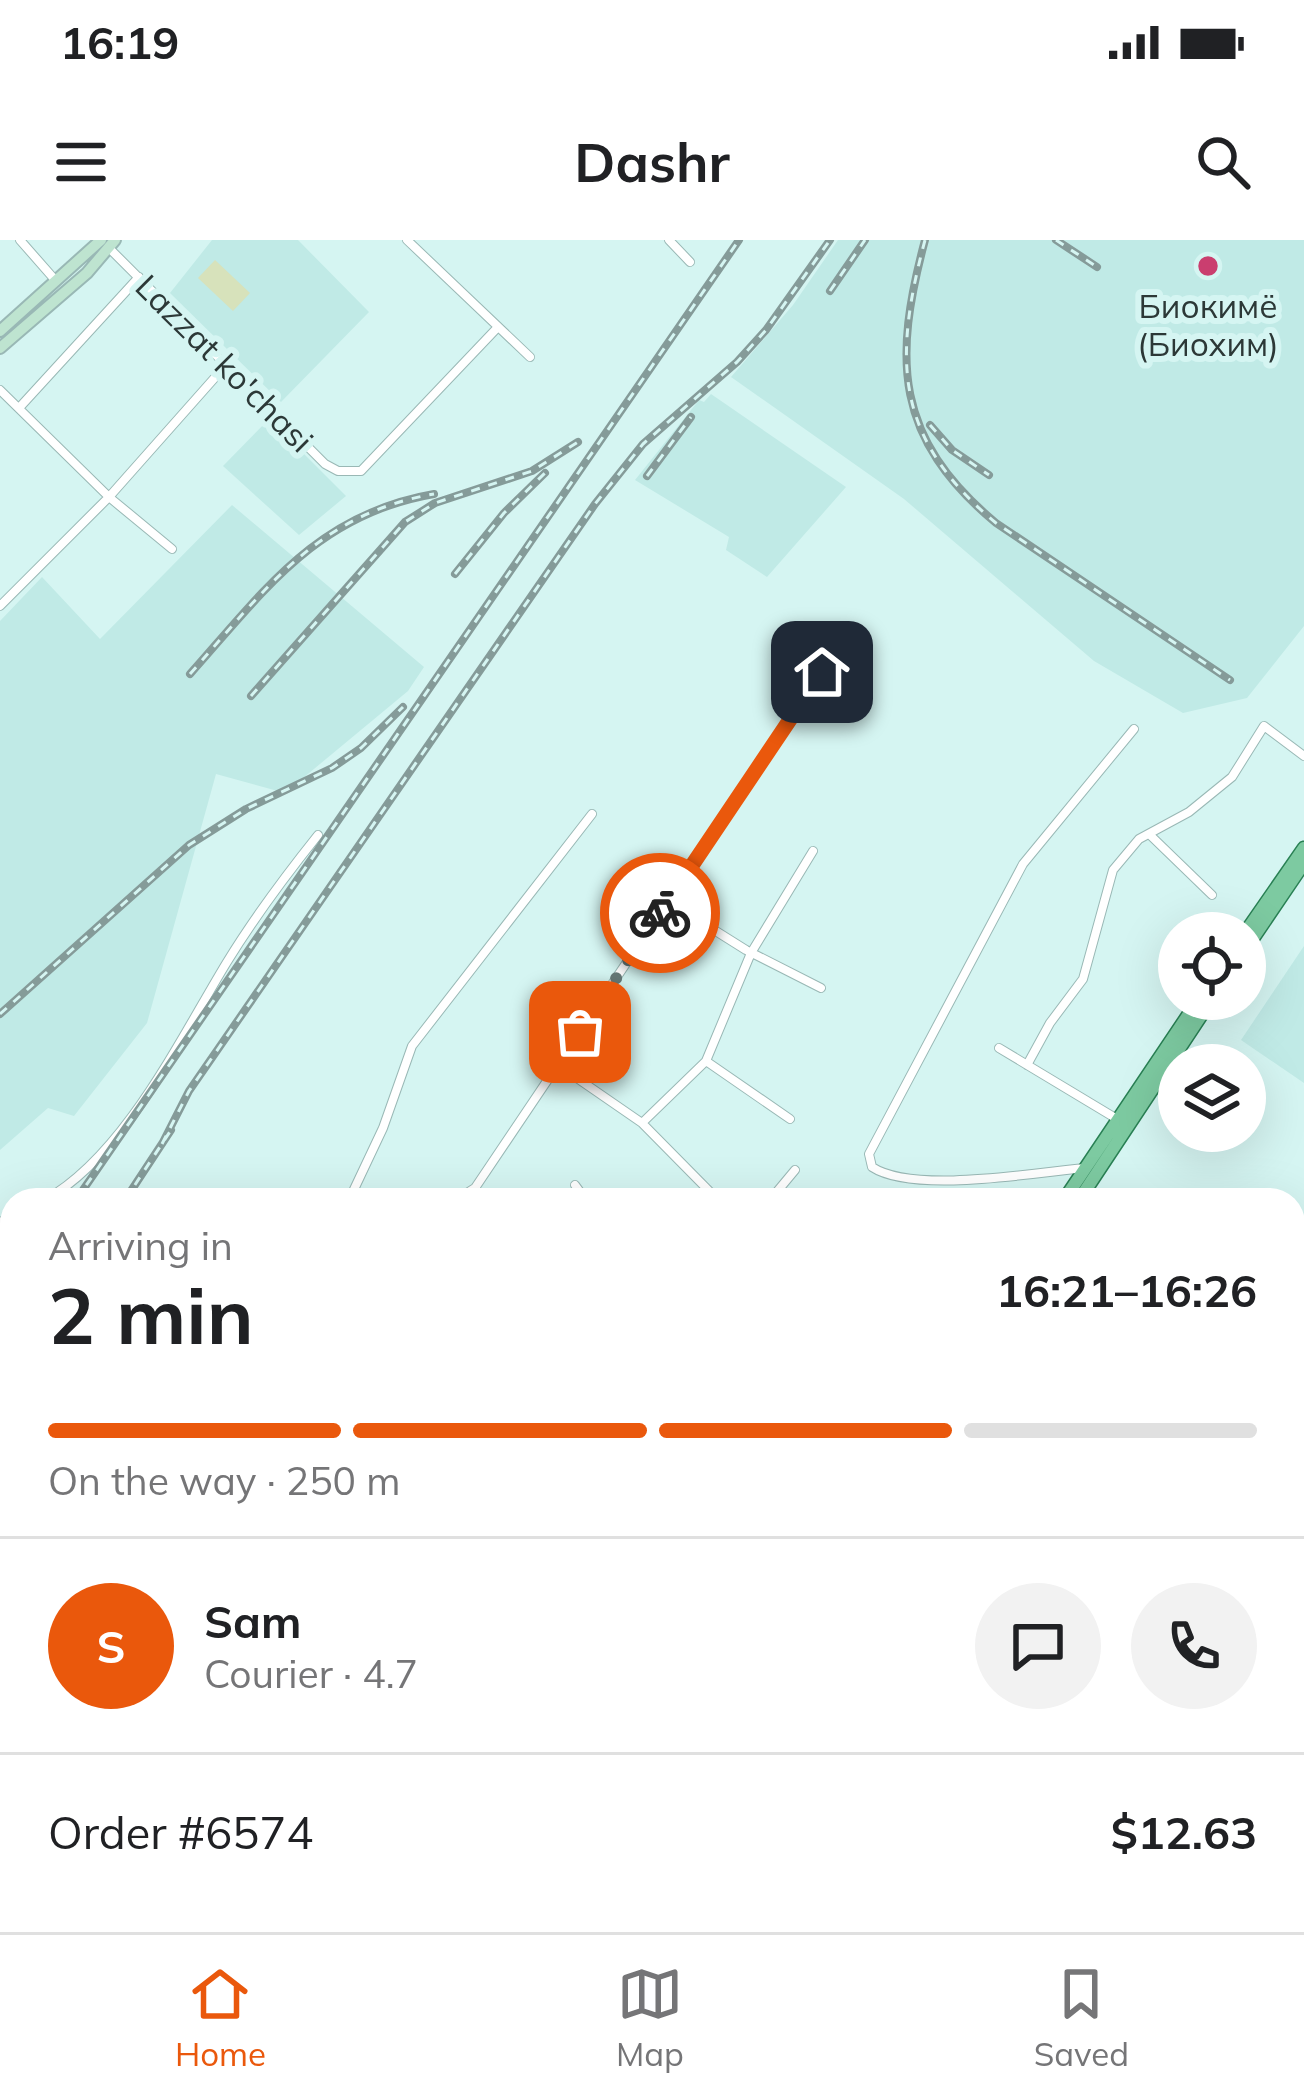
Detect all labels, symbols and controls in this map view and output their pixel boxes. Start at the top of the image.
text: 16:19 [60,14,179,70]
text: Dashr [574,128,730,196]
icon: menu [48,129,114,195]
icon: search [1190,129,1256,195]
marker: Биокимё (Биохим) [1195,253,1221,279]
street label: Lazzat ko'chasi [128,266,322,460]
place label: Биокимё (Биохим) [1137,285,1279,364]
pin [771,621,873,723]
icon: home [789,639,855,705]
courier [600,853,720,973]
icon: bike [627,880,693,946]
map controls [1158,912,1266,1152]
button: locate [1158,912,1266,1020]
pin [529,981,631,1083]
icon: bag [547,999,613,1065]
button: layers [1158,1044,1266,1152]
text: Arriving in [48,1221,233,1270]
text: 16:21–16:26 [996,1262,1257,1318]
text: 2 min [48,1266,254,1364]
text: On the way · 250 m [48,1456,400,1505]
button: chat [975,1583,1101,1709]
button: phone [1131,1583,1257,1709]
text: Sam [204,1593,301,1649]
text: S [96,1618,126,1674]
text: Courier · 4.7 [204,1649,418,1698]
text: Order #6574 [48,1804,313,1860]
text: $12.63 [1111,1804,1257,1860]
tab: Home [175,1961,266,2074]
tab: Map [616,1961,684,2074]
tab: Saved [1034,1961,1129,2074]

